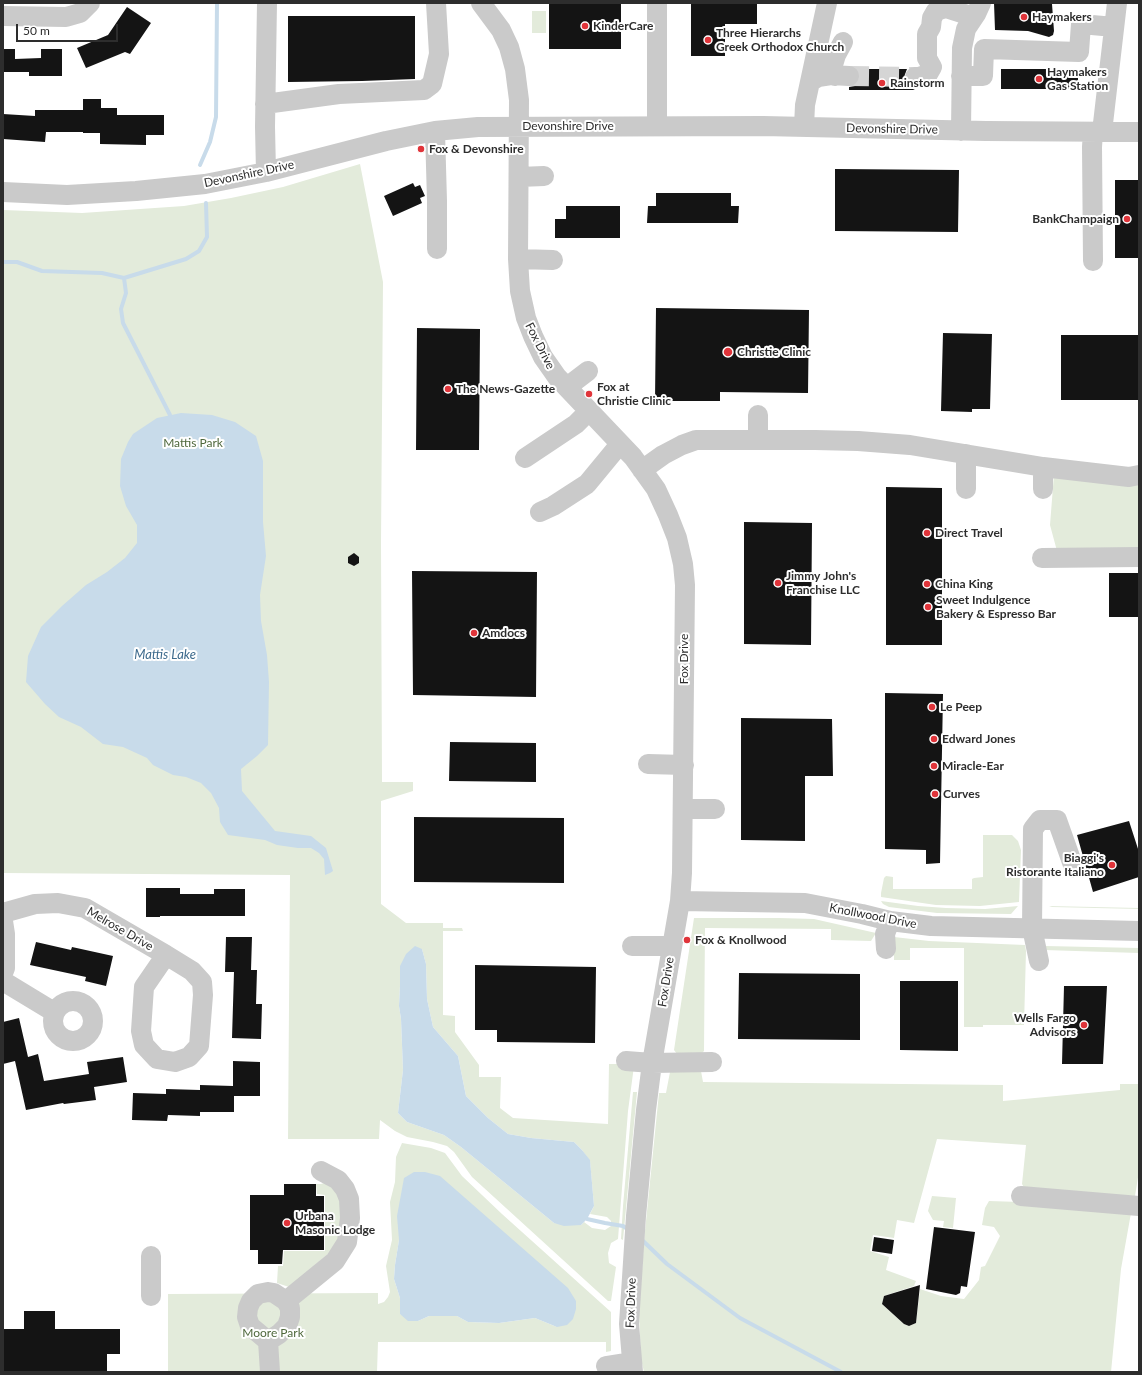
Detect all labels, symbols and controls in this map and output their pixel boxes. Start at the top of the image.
place label: Haymakers [1032,10,1092,24]
marker: Haymakers [1019,12,1029,22]
scale bar [18,16,120,42]
place label: KinderCare [593,19,653,33]
marker: KinderCare [580,21,590,31]
text: 50 m [23,23,50,38]
place label: Three Hierarchs Greek Orthodox Church [716,26,844,54]
marker: Three Hierarchs Greek Orthodox Church [703,35,713,45]
place label: Haymakers Gas Station [1047,65,1108,93]
marker: Haymakers Gas Station [1034,74,1044,84]
place label: Rainstorm [890,76,945,90]
marker: Rainstorm [877,78,887,88]
street label: Devonshire Drive [522,119,614,133]
street label: Devonshire Drive [846,121,938,137]
place label: Fox & Devonshire [429,142,524,156]
marker: Fox & Devonshire [416,144,426,154]
street label: Devonshire Drive [203,157,295,191]
place label: BankChampaign [1032,212,1119,226]
marker: BankChampaign [1122,214,1132,224]
street label: Fox Drive [522,320,558,372]
place label: Christie Clinic [737,345,811,359]
marker: Christie Clinic [722,346,734,358]
place label: Fox at Christie Clinic [597,380,671,408]
place label: The News-Gazette [456,382,555,396]
marker: The News-Gazette [443,384,453,394]
marker: Fox at Christie Clinic [584,389,594,399]
park label: Mattis Park [163,436,223,450]
place label: Direct Travel [935,526,1003,540]
marker: Direct Travel [922,528,932,538]
place label: Jimmy John's Franchise LLC [786,569,860,597]
place label: China King [935,577,993,591]
marker: Jimmy John's Franchise LLC [773,578,783,588]
marker: China King [922,579,932,589]
place label: Sweet Indulgence Bakery & Espresso Bar [936,593,1056,621]
marker: Sweet Indulgence Bakery & Espresso Bar [923,602,933,612]
place label: Amdocs [482,626,525,640]
marker: Amdocs [469,628,479,638]
street label: Fox Drive [677,634,691,684]
water label: Mattis Lake [134,647,196,663]
place label: Le Peep [940,700,982,714]
marker: Le Peep [927,702,937,712]
place label: Edward Jones [942,732,1015,746]
marker: Edward Jones [929,734,939,744]
place label: Miracle-Ear [942,759,1004,773]
marker: Miracle-Ear [929,761,939,771]
place label: Curves [943,787,980,801]
marker: Curves [930,789,940,799]
place label: Biaggi's Ristorante Italiano [1006,851,1104,879]
marker: Biaggi's Ristorante Italiano [1107,860,1117,870]
street label: Knollwood Drive [828,900,918,932]
street label: Melrose Drive [84,904,156,954]
place label: Fox & Knollwood [695,933,787,947]
marker: Fox & Knollwood [682,935,692,945]
street label: Fox Drive [655,956,677,1008]
place label: Wells Fargo Advisors [1014,1011,1076,1039]
marker: Wells Fargo Advisors [1079,1020,1089,1030]
place label: Urbana Masonic Lodge [295,1209,375,1237]
marker: Urbana Masonic Lodge [282,1218,292,1228]
street label: Fox Drive [623,1278,639,1328]
park label: Moore Park [242,1326,304,1340]

